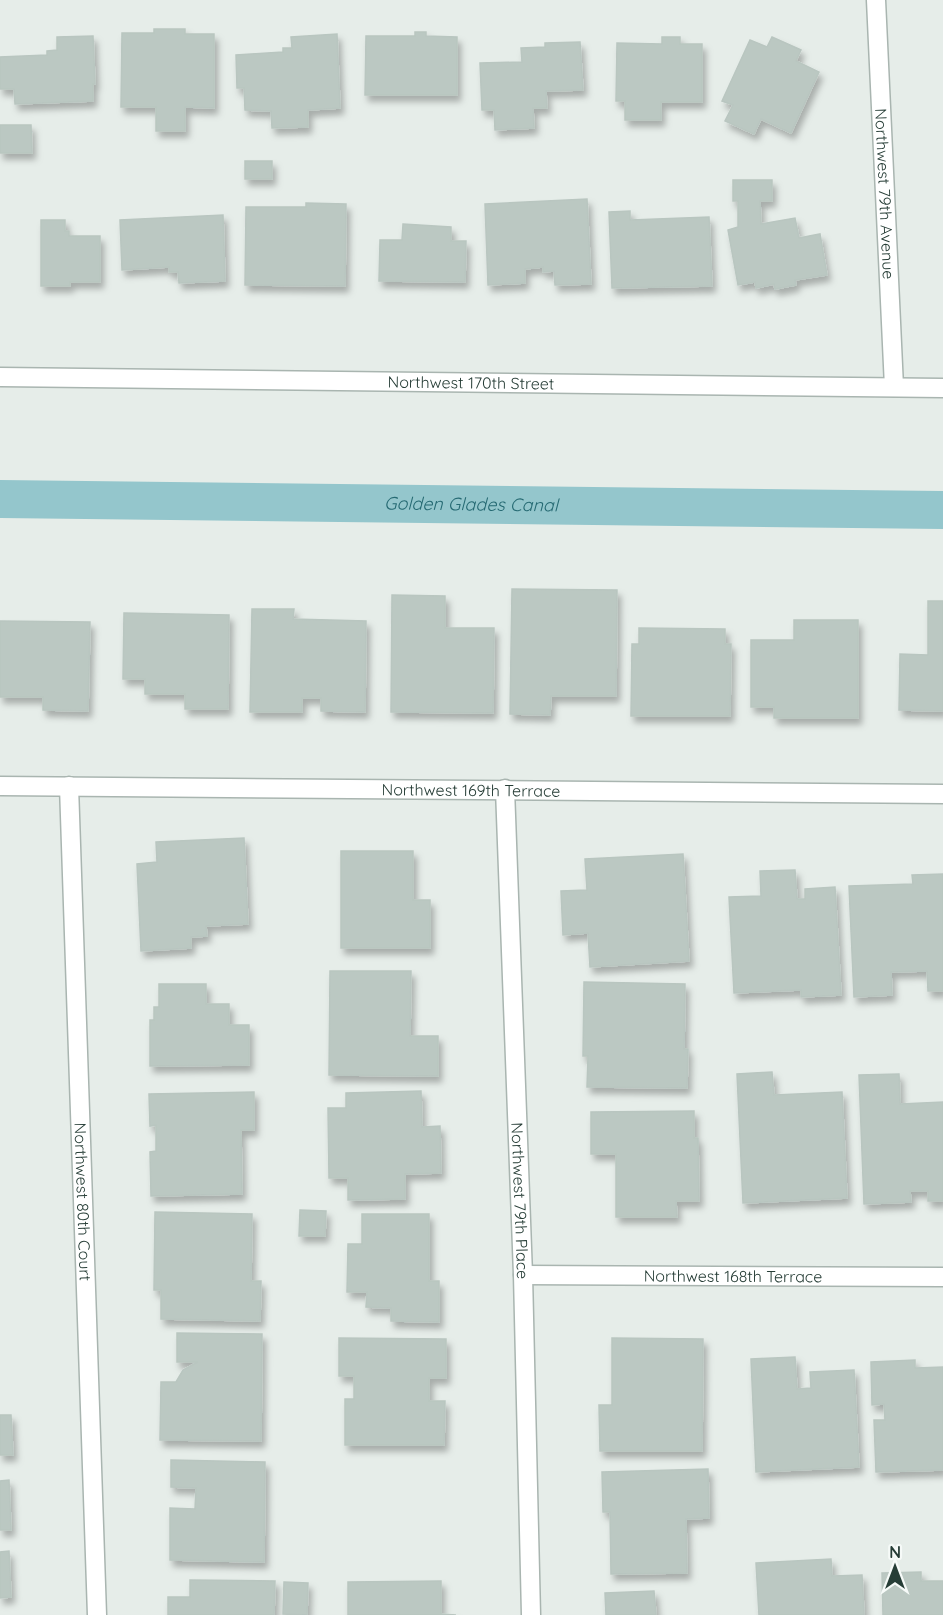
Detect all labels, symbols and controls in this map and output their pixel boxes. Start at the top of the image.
street label: Northwest 79th Avenue [871,108,899,280]
street label: Northwest 170th Street [387,372,554,393]
water label: Golden Glades Canal [384,491,560,517]
street label: Northwest 169th Terrace [381,779,560,801]
street label: Northwest 80th Court [70,1122,96,1281]
street label: Northwest 79th Place [507,1122,533,1279]
street label: Northwest 168th Terrace [644,1266,822,1286]
north arrow [865,1537,925,1597]
text: N [889,1542,901,1562]

